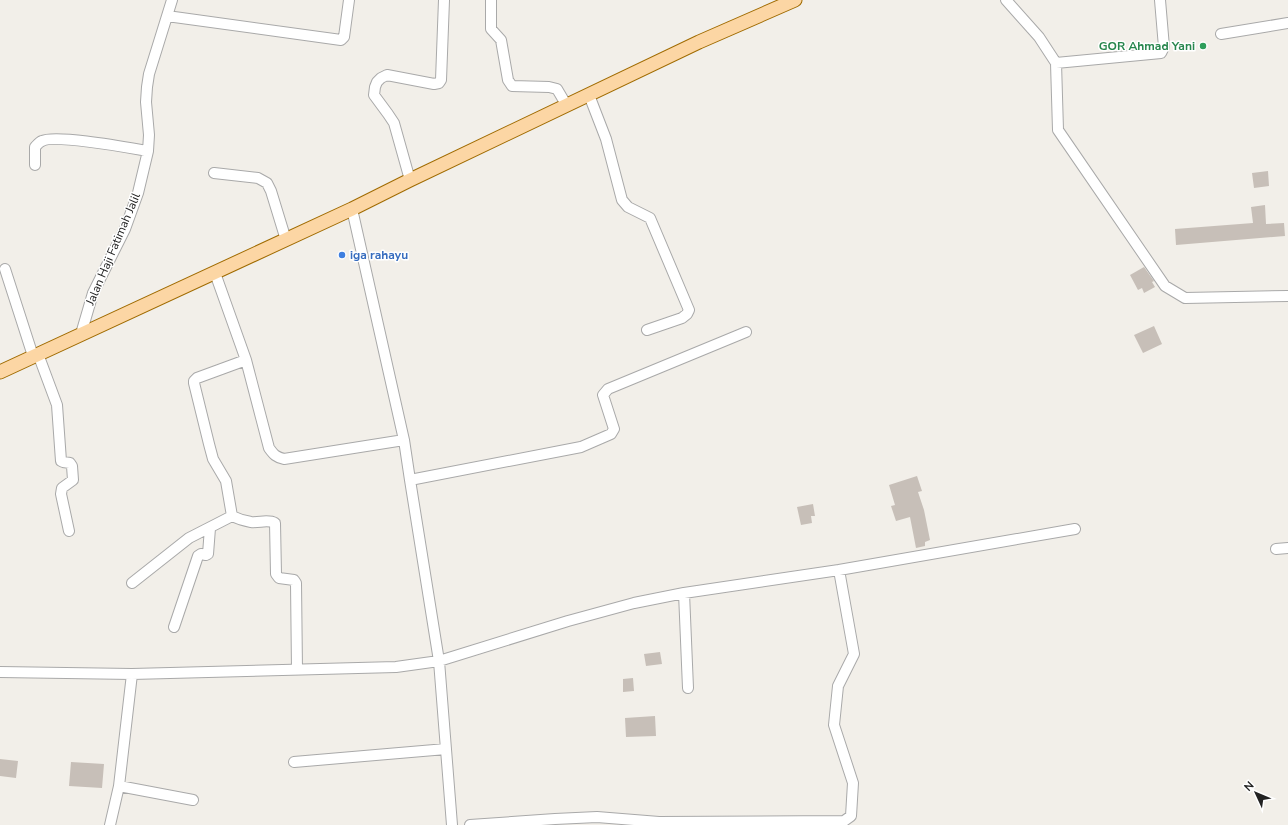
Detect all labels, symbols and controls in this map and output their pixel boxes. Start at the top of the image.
place label: GOR Ahmad Yani [1099,38,1195,54]
marker: GOR Ahmad Yani [1198,41,1208,51]
street label: Jalan Haji Fatimah Jalil [82,190,144,309]
place label: iga rahayu [350,247,408,263]
marker: iga rahayu [337,250,347,260]
north arrow [1236,773,1276,813]
text: N [1241,778,1257,795]

